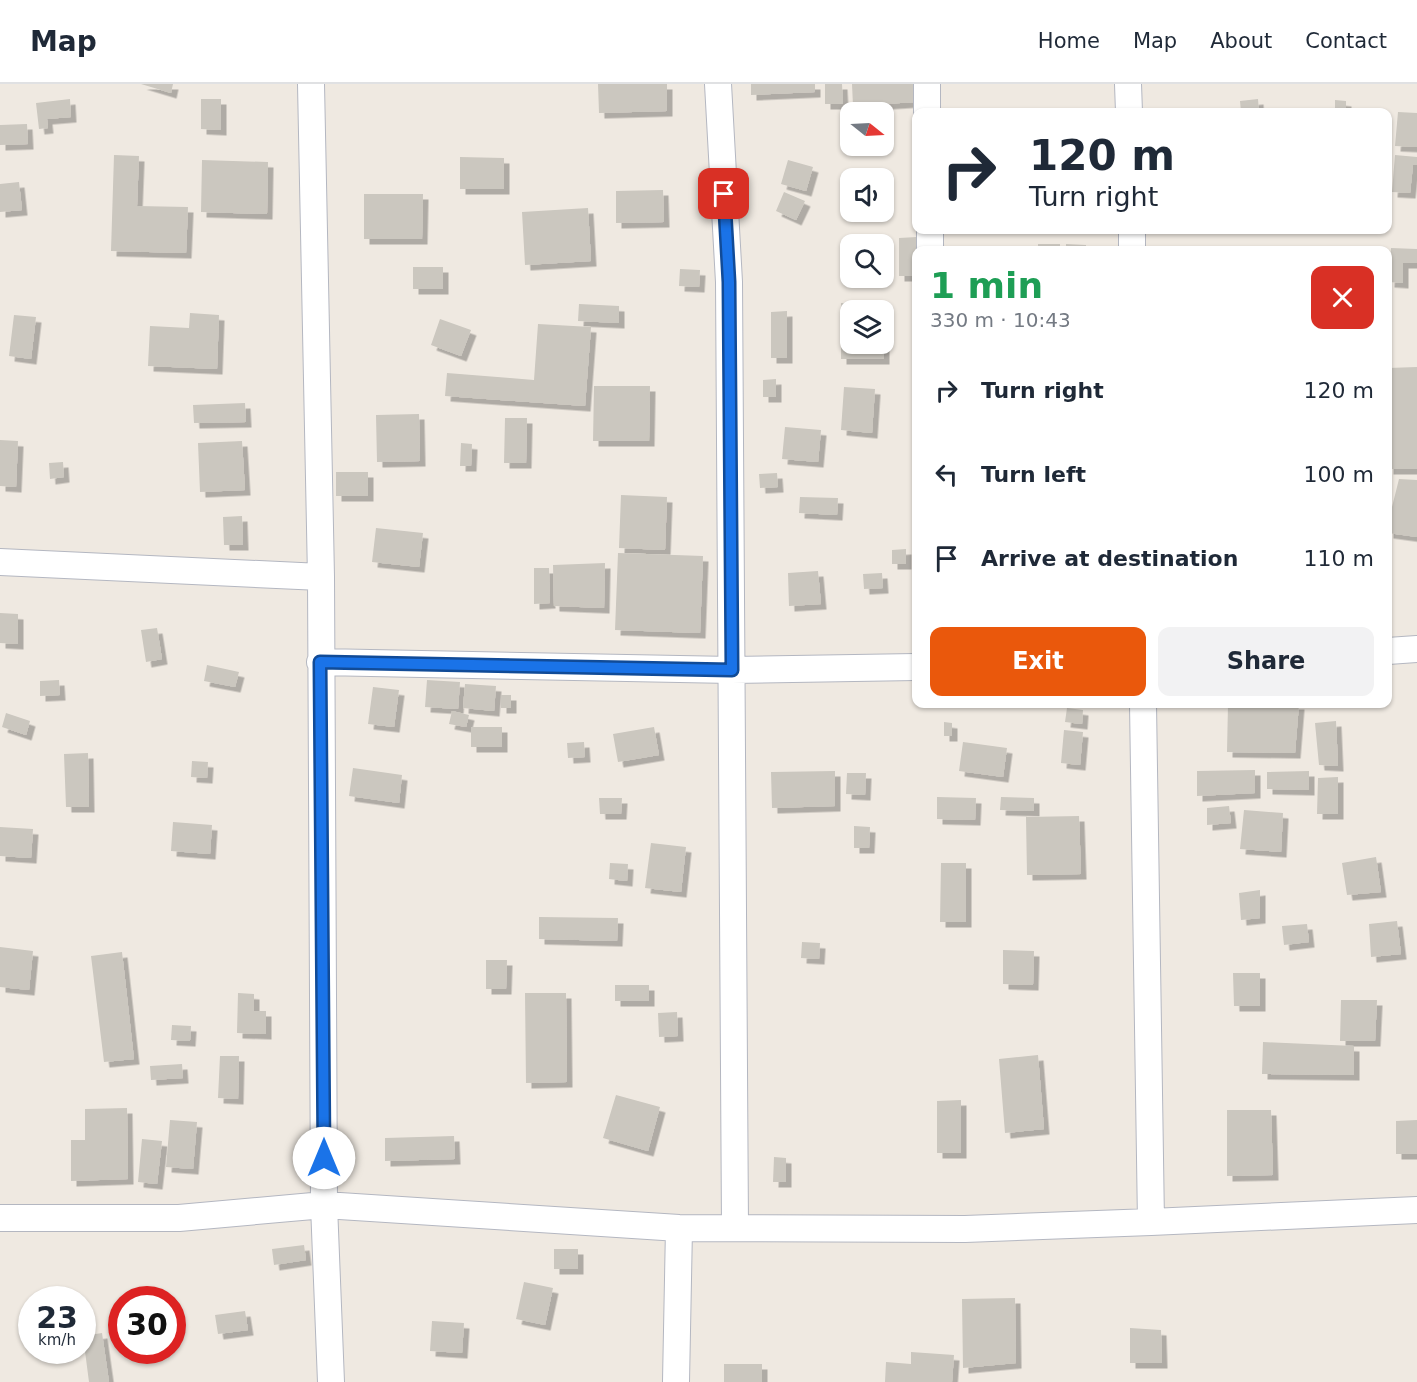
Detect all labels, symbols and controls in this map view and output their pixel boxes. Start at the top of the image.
text: Map [30,25,97,58]
text: Home [1038,29,1100,53]
text: Map [1133,29,1177,53]
text: About [1210,29,1272,53]
text: Contact [1305,29,1387,53]
north arrow [840,102,894,156]
map controls [840,102,894,354]
text: 120 m [1029,131,1175,180]
icon: right [930,132,1008,210]
pin [698,168,749,219]
button: sound [840,168,894,222]
icon: arrive [707,177,740,210]
text: Turn right [1029,181,1158,212]
button: search [840,234,894,288]
text: 1 min [930,265,1043,306]
button: close [1311,266,1374,329]
button: layers [840,300,894,354]
text: 330 m · 10:43 [930,308,1071,332]
icon: right [930,374,963,407]
text: Turn right [981,378,1104,403]
text: 120 m [1304,378,1374,403]
icon: left [930,458,963,491]
text: Turn left [981,462,1086,487]
text: 100 m [1304,462,1374,487]
icon: arrive [930,542,963,575]
text: Arrive at destination [981,546,1238,571]
text: 110 m [1304,546,1374,571]
button: Exit [930,627,1146,696]
button: Share [1158,627,1374,696]
position arrow [292,1126,356,1190]
speed limit sign: 30 [108,1286,186,1364]
text: 23 [36,1300,78,1335]
text: km/h [38,1331,76,1349]

